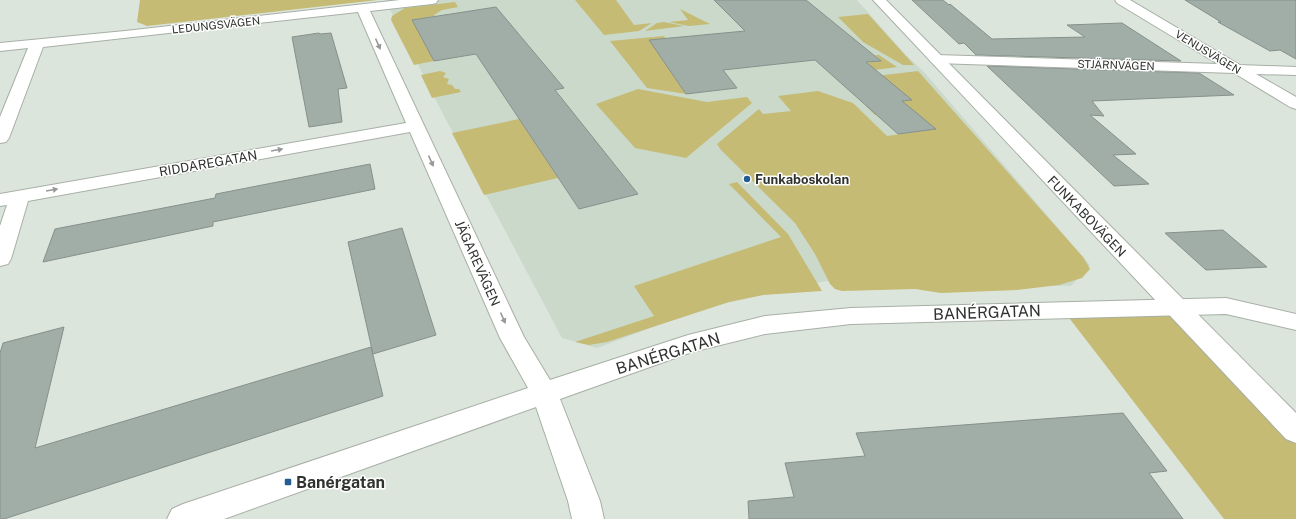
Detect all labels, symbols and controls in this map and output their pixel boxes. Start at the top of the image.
street label: LEDUNGSVÄGEN [171,13,261,36]
street label: VENUSVÄGEN [1173,27,1243,76]
one-way arrow [376,38,382,50]
street label: STJÄRNVÄGEN [1077,57,1155,72]
street label: RIDDAREGATAN [158,147,258,180]
one-way arrow [270,147,283,153]
one-way arrow [429,156,435,168]
place label: Funkaboskolan [755,172,849,187]
street label: FUNKABOVÄGEN [1044,173,1129,260]
marker: Funkaboskolan [742,174,752,184]
one-way arrow [46,187,58,193]
street label: JÄGAREVÄGEN [452,218,503,309]
street label: BANÉRGATAN [933,300,1041,324]
one-way arrow [500,312,506,324]
street label: BANÉRGATAN [613,328,723,378]
place label: Banérgatan [296,473,385,492]
marker: Banérgatan [283,477,293,487]

